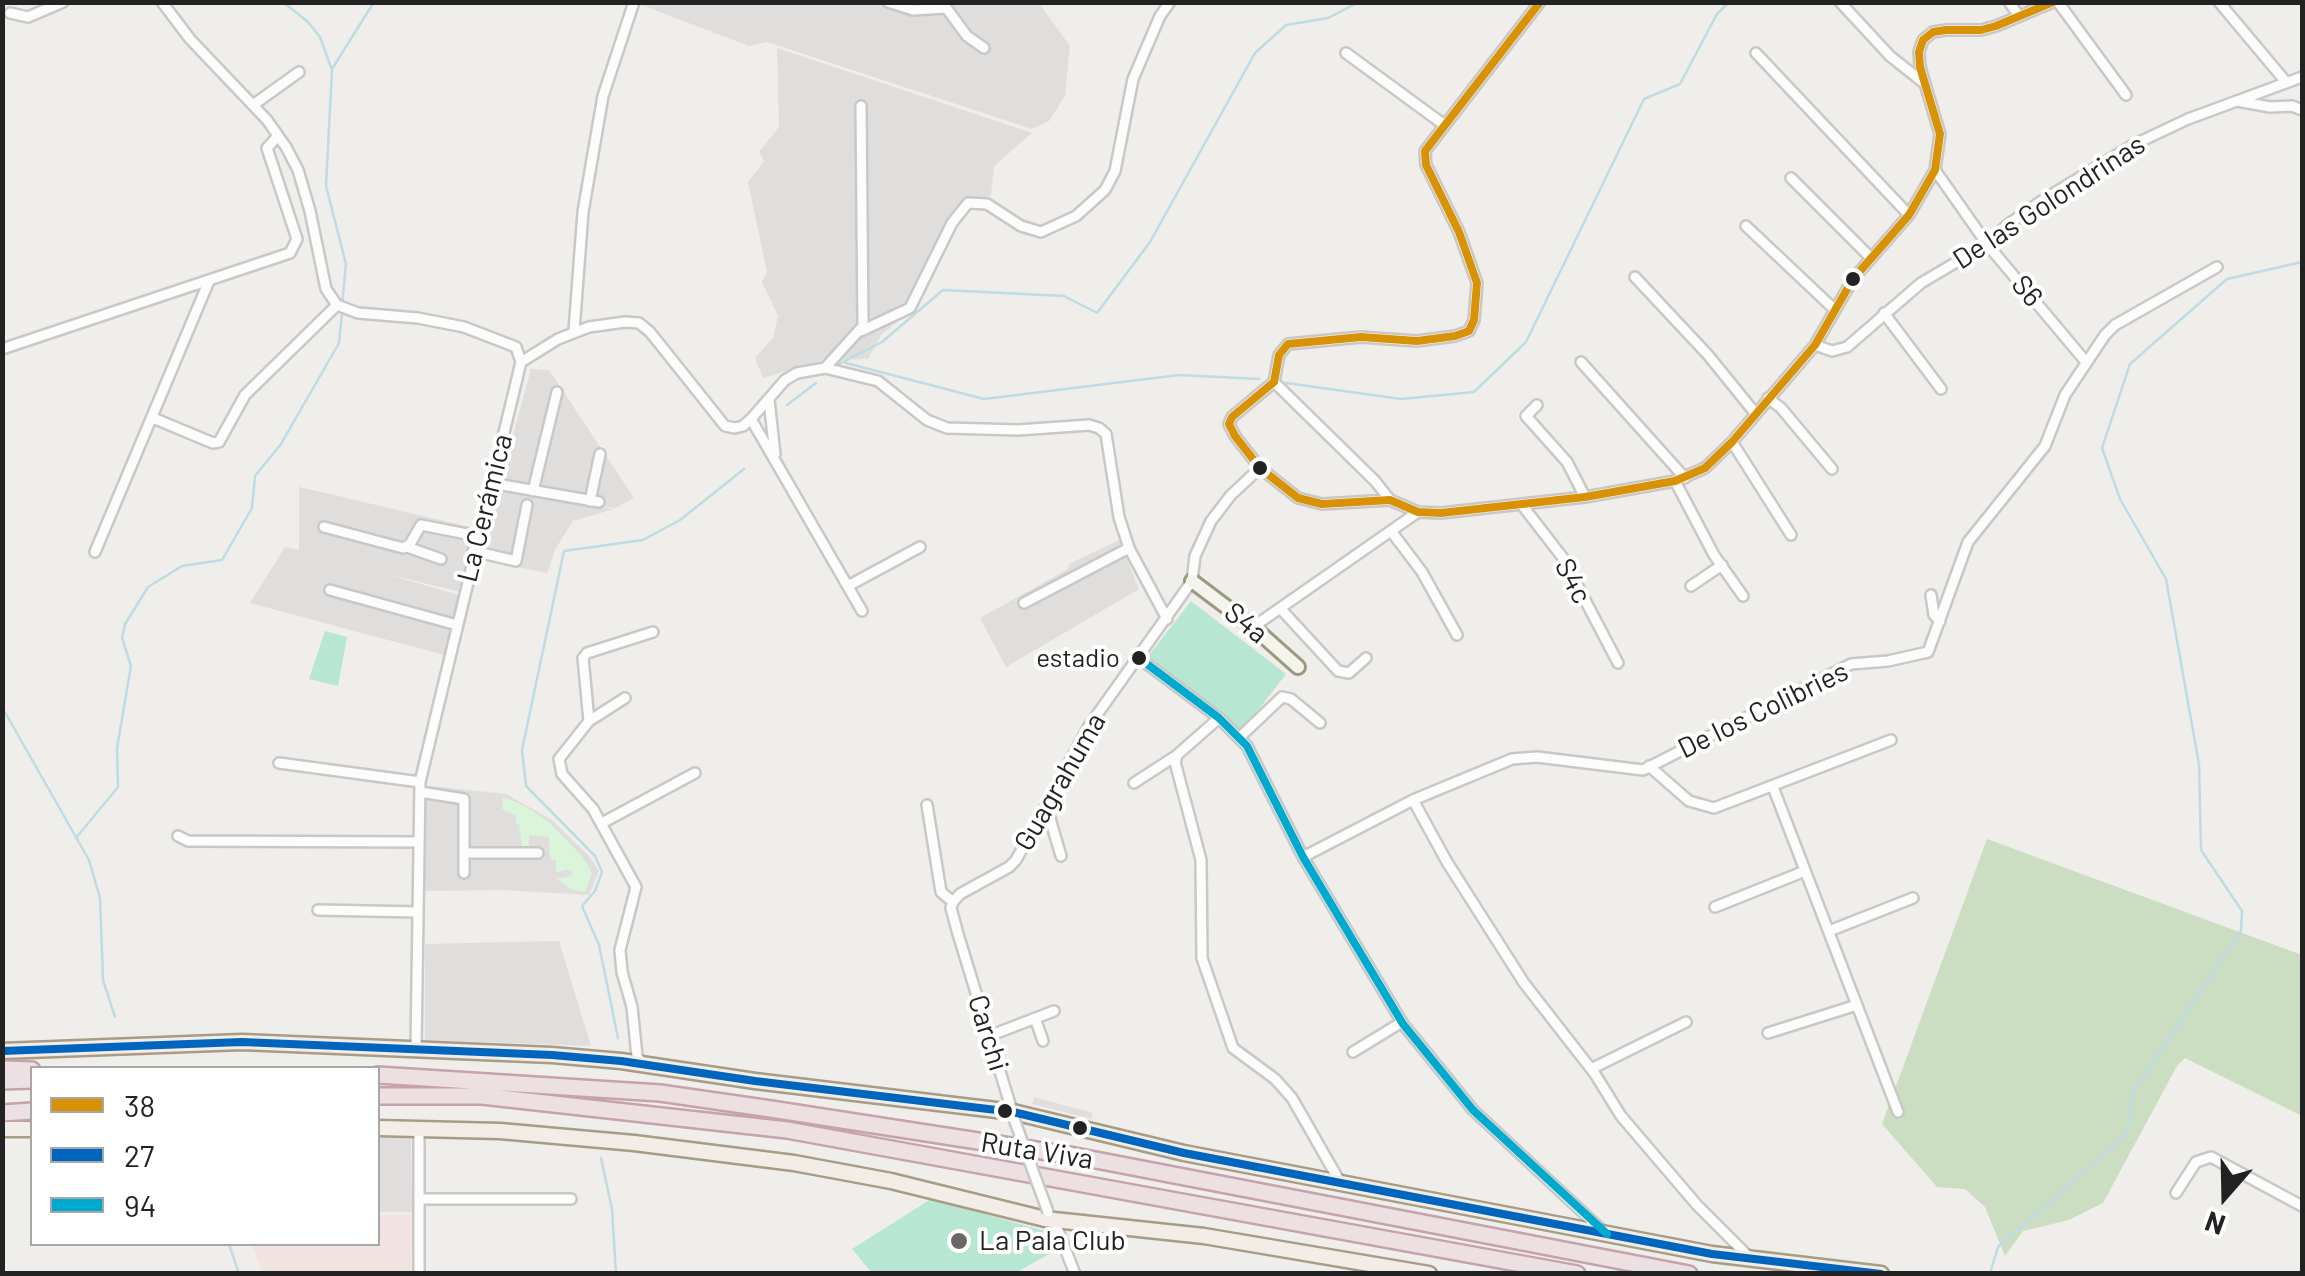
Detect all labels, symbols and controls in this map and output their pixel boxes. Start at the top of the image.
street label: De las Golondrinas [1947,127,2151,277]
street label: S6 [2004,268,2050,314]
unlabelled marker [1843,269,1863,289]
street label: La Cerámica [450,431,520,585]
unlabelled marker [1250,458,1270,478]
street label: S4c [1547,553,1599,609]
street label: S4a [1218,595,1274,651]
place label: estadio [1036,642,1120,674]
marker: estadio [1129,648,1149,668]
street label: De los Colibries [1672,654,1854,766]
street label: Guagrahuma [1007,707,1113,857]
street label: Carchi [961,991,1015,1075]
legend [30,1066,380,1246]
text: 38 [124,1087,155,1123]
unlabelled marker [995,1101,1015,1121]
unlabelled marker [1070,1118,1090,1138]
street label: Ruta Viva [978,1126,1096,1176]
text: 27 [124,1137,154,1173]
north arrow [2175,1146,2275,1246]
text: 94 [124,1187,156,1223]
text: N [2200,1205,2229,1243]
place label: La Pala Club [979,1224,1126,1258]
marker: La Pala Club [948,1230,970,1252]

